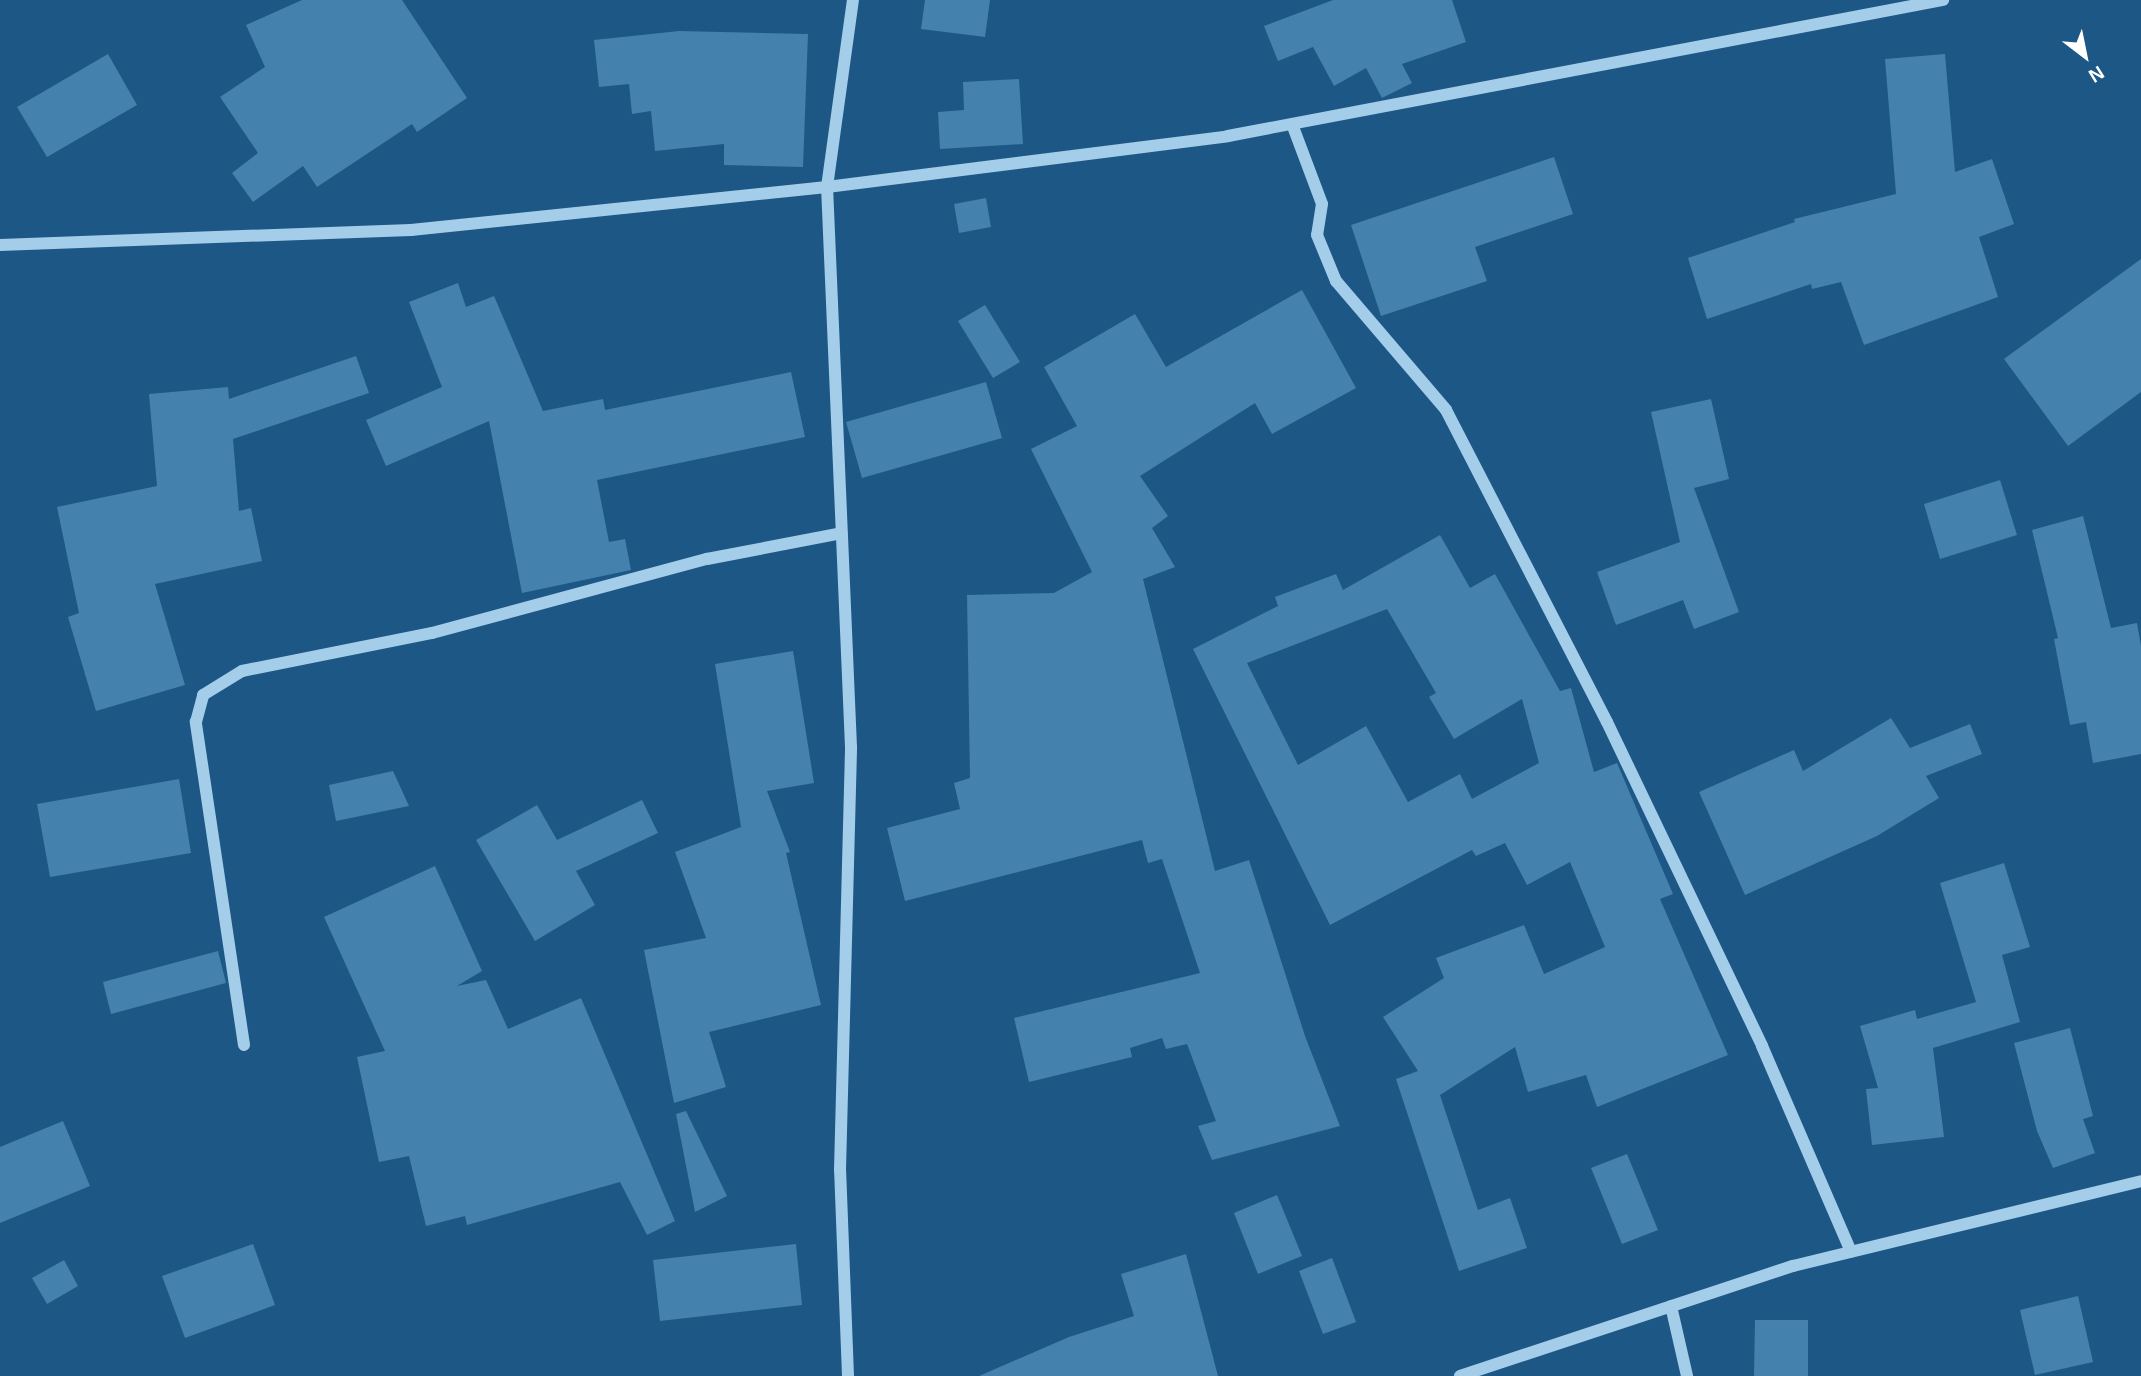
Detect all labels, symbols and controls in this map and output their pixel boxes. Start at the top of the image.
north arrow [2050,21,2120,91]
text: N [2085,62,2108,87]

